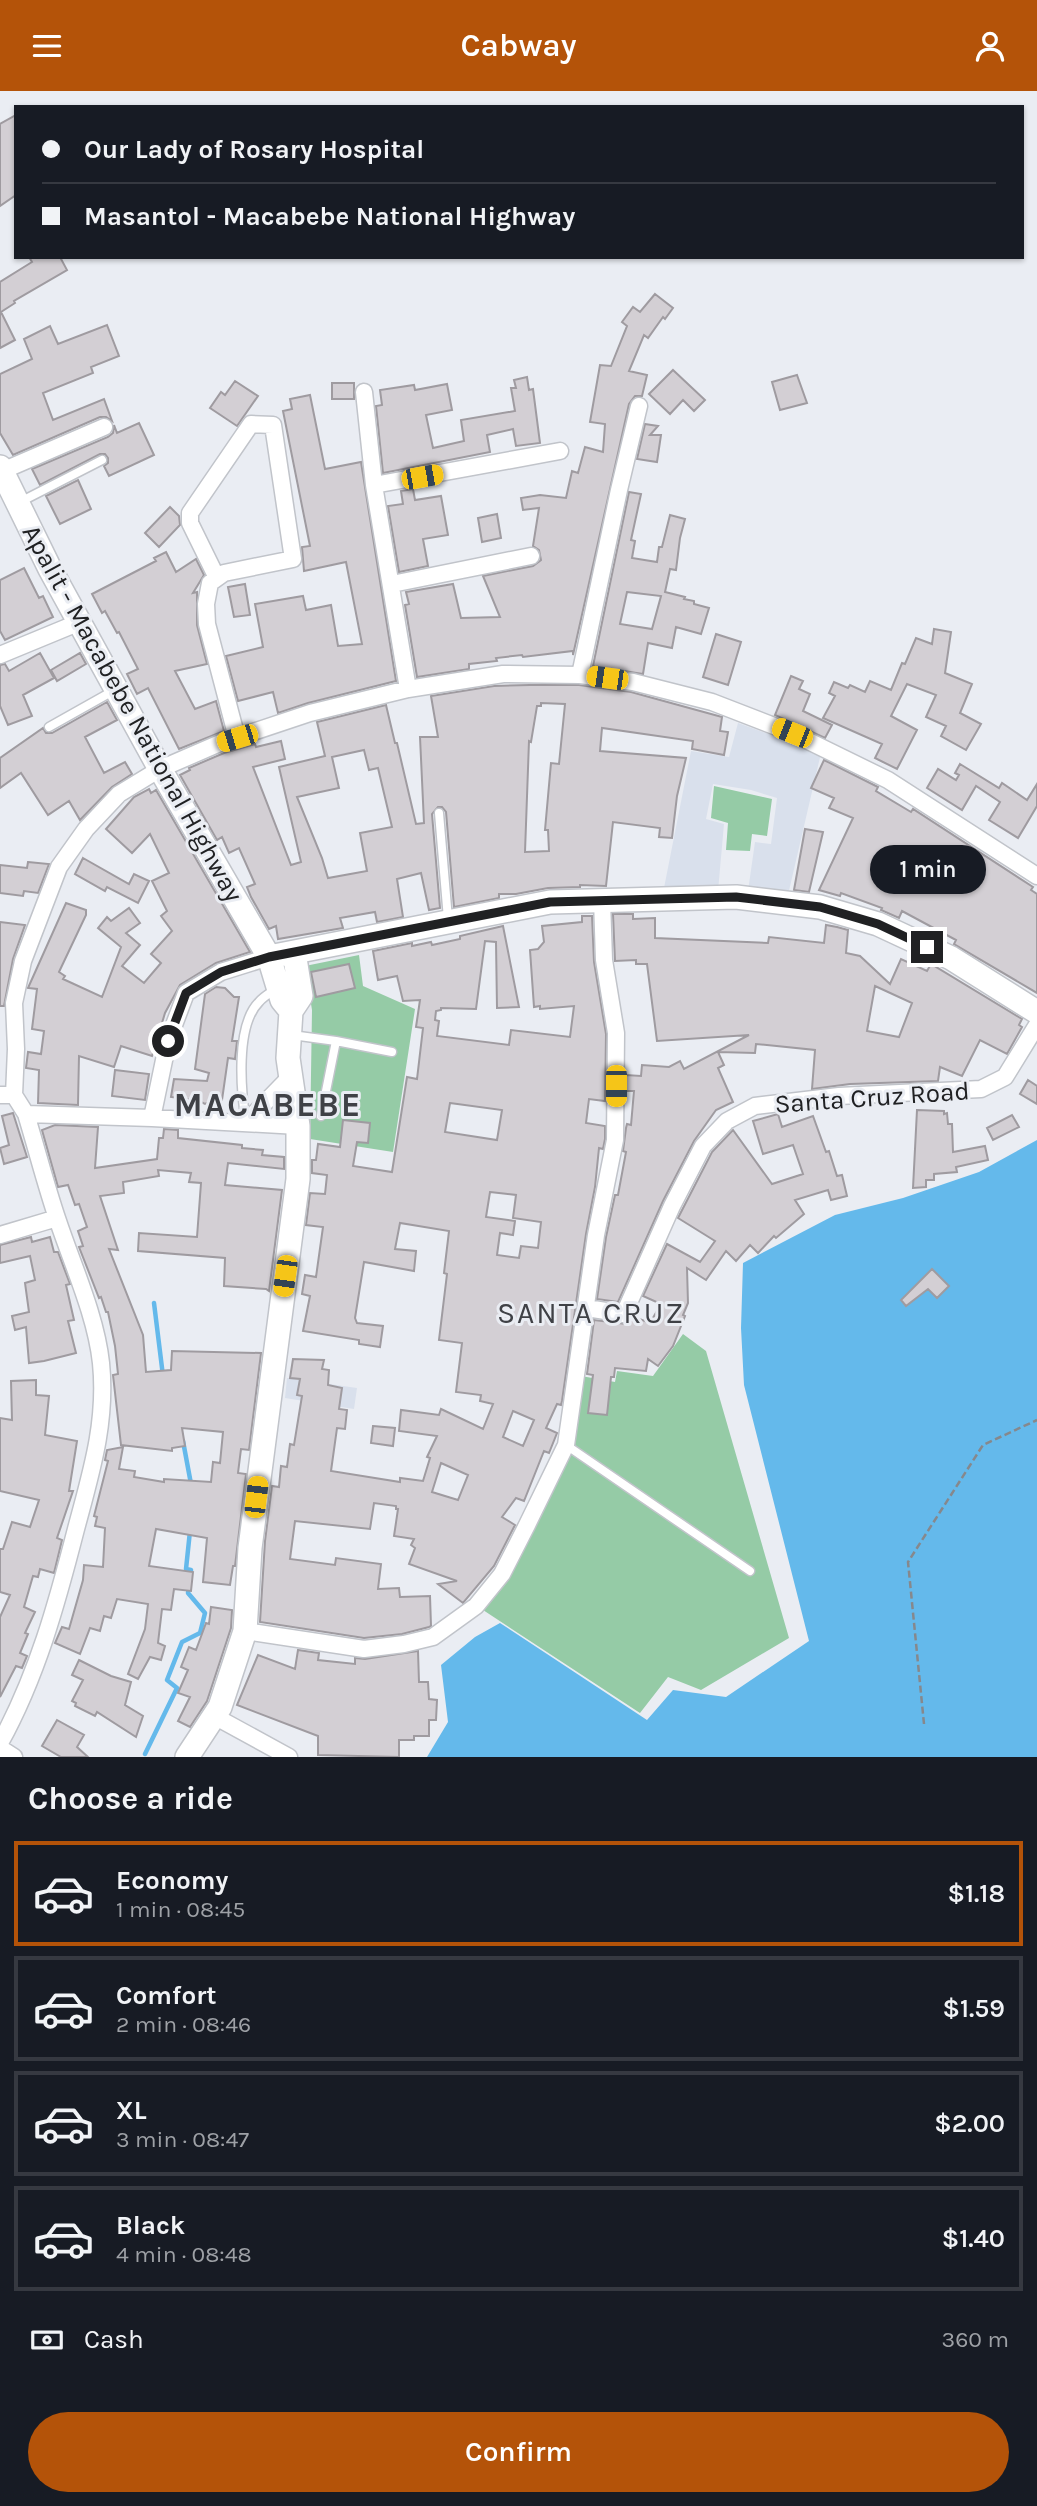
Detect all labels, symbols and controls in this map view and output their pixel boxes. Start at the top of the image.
icon: menu [28,27,66,65]
text: Cabway [460,27,577,64]
icon: person [971,27,1009,65]
text: Our Lady of Rosary Hospital [84,134,424,165]
text: Masantol - Macabebe National Highway [84,201,575,232]
car [400,463,445,491]
street label: Apalit - Macabebe National Highway [16,519,249,907]
car [585,665,630,691]
car [769,715,816,751]
car [214,722,261,754]
callout: 1 min [869,845,985,895]
text: 1 min [899,856,957,883]
route end [911,931,943,963]
route start [152,1025,184,1057]
car [606,1065,627,1107]
street label: Santa Cruz Road [773,1075,971,1120]
district label: MACABEBE [174,1086,362,1124]
car [272,1254,299,1298]
district label: SANTA CRUZ [497,1295,685,1331]
car [244,1475,269,1519]
text: Choose a ride [28,1780,233,1817]
icon: car [32,1862,95,1925]
text: Economy [116,1865,228,1896]
text: $1.18 [947,1878,1005,1909]
text: 1 min · 08:45 [116,1896,245,1923]
icon: car [32,1977,95,2040]
text: Comfort [116,1980,217,2011]
text: $1.59 [942,1993,1005,2024]
text: 2 min · 08:46 [116,2011,251,2038]
icon: car [32,2092,95,2155]
text: XL [116,2095,147,2126]
text: $2.00 [934,2108,1005,2139]
text: 3 min · 08:47 [116,2126,249,2153]
icon: car [32,2207,95,2270]
text: Black [116,2210,185,2241]
text: $1.40 [942,2223,1005,2254]
text: 4 min · 08:48 [116,2241,252,2268]
icon: cash [28,2321,66,2359]
text: Cash [84,2324,144,2355]
text: 360 m [942,2326,1009,2353]
button: Confirm [28,2412,1009,2492]

